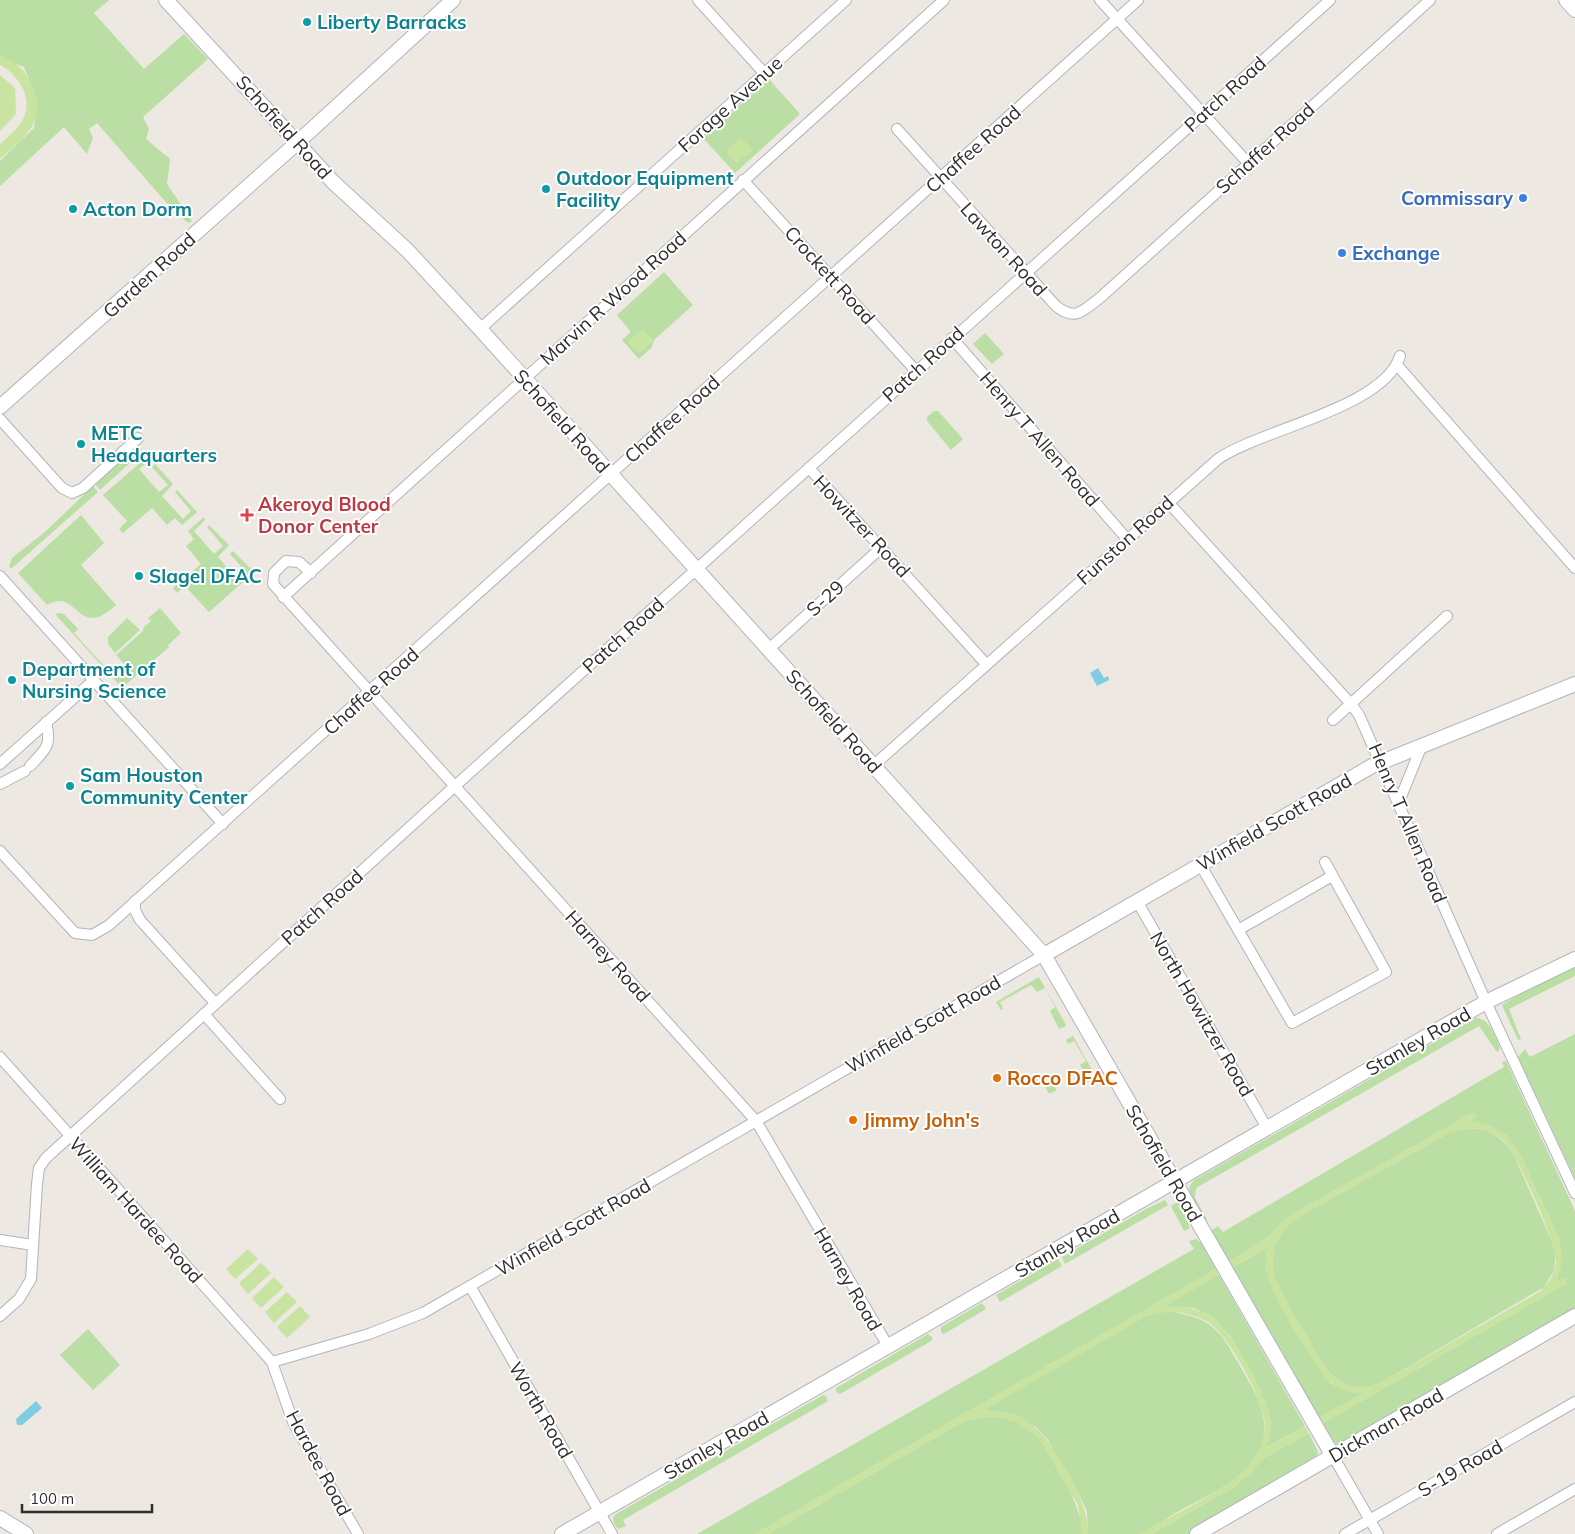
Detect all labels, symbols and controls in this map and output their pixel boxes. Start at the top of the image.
place label: Liberty Barracks [317,10,467,34]
marker: Liberty Barracks [301,16,313,28]
street label: Forage Avenue [673,51,787,157]
street label: Patch Road [1179,51,1271,137]
street label: Schofield Road [231,70,337,184]
street label: Schaffer Road [1211,97,1319,199]
street label: Chaffee Road [920,100,1026,198]
place label: Outdoor Equipment Facility [556,166,734,212]
marker: Outdoor Equipment Facility [540,183,552,195]
place label: Commissary [1401,186,1514,210]
marker: Commissary [1517,192,1529,204]
place label: Acton Dorm [83,197,192,221]
street label: Lawton Road [955,197,1053,301]
marker: Acton Dorm [67,203,79,215]
street label: Crockett Road [779,221,881,329]
street label: Marvin R Wood Road [535,226,691,370]
street label: Garden Road [98,227,200,323]
place label: Exchange [1352,241,1440,265]
marker: Exchange [1336,247,1348,259]
street label: Patch Road [877,321,969,407]
street label: Schofield Road [509,364,615,478]
street label: Henry T Allen Road [975,367,1105,511]
street label: Chaffee Road [619,370,725,468]
place label: METC Headquarters [91,421,217,467]
marker: METC Headquarters [75,438,87,450]
street label: Howitzer Road [808,470,916,582]
street label: Funston Road [1072,490,1178,590]
place label: Akeroyd Blood Donor Center [258,492,391,538]
marker: Akeroyd Blood Donor Center [240,508,254,522]
place label: Slagel DFAC [149,564,262,588]
marker: Slagel DFAC [133,570,145,582]
street label: S-29 [801,575,849,621]
street label: Patch Road [577,592,669,678]
street label: Chaffee Road [318,642,424,740]
place label: Department of Nursing Science [22,657,166,703]
street label: Schofield Road [781,664,887,778]
marker: Department of Nursing Science [6,674,18,686]
street label: Henry T Allen Road [1364,740,1452,906]
place label: Sam Houston Community Center [80,763,248,809]
street label: Winfield Scott Road [1192,768,1356,876]
marker: Sam Houston Community Center [64,780,76,792]
street label: Patch Road [276,864,368,950]
street label: Harney Road [560,905,656,1007]
street label: North Howitzer Road [1145,927,1259,1101]
street label: Winfield Scott Road [841,970,1005,1078]
street label: Stanley Road [1361,1001,1475,1081]
place label: Rocco DFAC [1007,1066,1118,1090]
marker: Rocco DFAC [991,1072,1003,1084]
street label: Schofield Road [1121,1100,1207,1226]
place label: Jimmy John's [863,1108,980,1132]
marker: Jimmy John's [847,1114,859,1126]
street label: William Hardee Road [64,1132,208,1288]
street label: Winfield Scott Road [491,1173,655,1281]
street label: Stanley Road [1010,1203,1124,1283]
street label: Harney Road [809,1223,887,1335]
street label: Worth Road [504,1357,578,1463]
street label: Dickman Road [1324,1382,1448,1468]
street label: Stanley Road [659,1405,773,1485]
street label: Hardee Road [281,1406,357,1520]
street label: S-19 Road [1413,1434,1507,1502]
scale bar [22,1482,152,1514]
text: 100 m [30,1489,74,1508]

